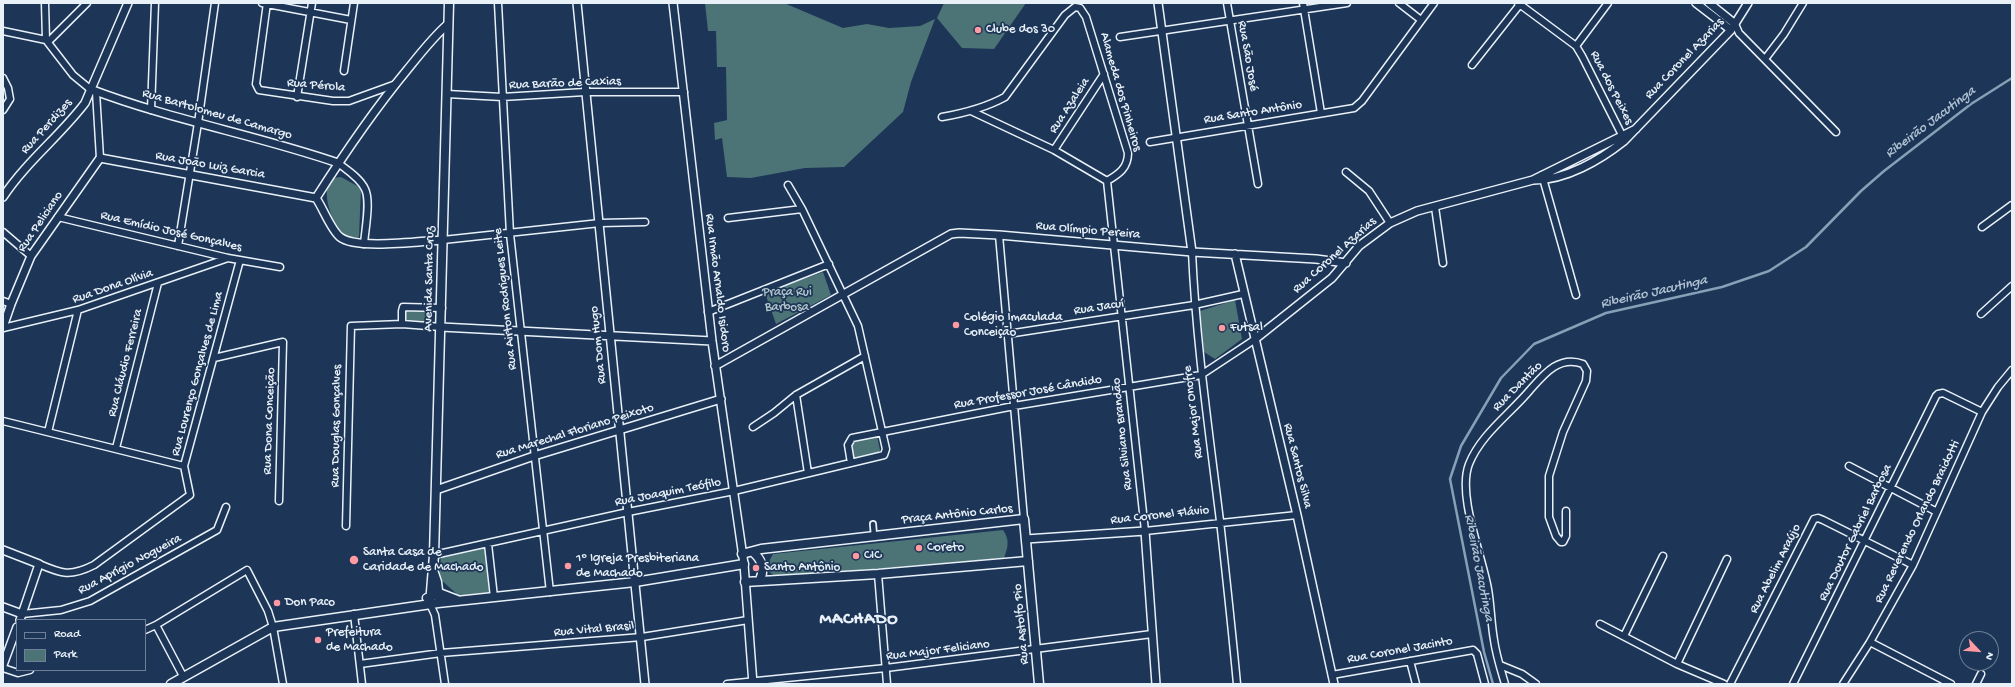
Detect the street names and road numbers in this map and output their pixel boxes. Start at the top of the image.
street label: Rua Coronel Azarias [1642,15,1728,103]
street label: Rua São José [1233,19,1261,93]
street label: Alameda dos Pinheiros [1096,31,1144,153]
street label: Rua dos Peixes [1586,49,1636,127]
street label: Rua Barão de Caxias [509,74,621,94]
street label: Rua Azaleia [1046,75,1094,137]
street label: Rua Pérola [286,76,346,96]
street label: Rua Bartolomeu de Camargo [140,86,294,144]
street label: Rua Perdizes [18,96,76,158]
street label: Rua Santo Antônio [1203,98,1303,128]
street label: Rua João Luiz Garcia [154,149,266,183]
street label: Rua Peliciano [15,189,67,255]
street label: Rua Emídio José Gonçalves [99,208,243,256]
street label: Rua Irmão Arnaldo Isidoro [701,213,733,353]
street label: Rua Coronel Azarias [1290,214,1380,298]
street label: Rua Olímpio Pereira [1035,219,1141,243]
street label: Avenida Santa Cruz [421,226,439,332]
street label: Rua Airton Rodrigues Leite [491,227,521,371]
street label: Rua Dona Olívia [71,266,155,308]
street label: Rua Lourenço Gonçalves de Lima [168,290,228,458]
street label: Rua Jacuí [1073,296,1125,320]
street label: Rua Dom Hugo [587,305,611,385]
street label: Rua Cláudio Ferreira [105,307,147,419]
street label: Rua Dantão [1490,359,1546,415]
street label: Rua Douglas Gonçalves [328,365,346,487]
street label: Rua Major Onofre [1181,365,1207,459]
street label: Rua Dona Conceição [260,367,280,475]
street label: Rua Professor José Cândido [953,372,1103,414]
street label: Rua Silviano Brandão [1109,377,1137,491]
street label: Rua Marechal Floriano Peixoto [494,400,656,464]
street label: Rua Santos Silva [1279,422,1315,510]
street label: Rua Reverendo Orlando Braidotti [1872,438,1964,606]
street label: Rua Doutor Gabriel Barbosa [1816,462,1896,604]
street label: Rua Joaquim Teófilo [614,475,722,511]
street label: Praça Antônio Carlos [901,501,1013,529]
street label: Rua Coronel Flávio [1110,503,1210,529]
street label: Rua Abelim Araújo [1747,522,1805,616]
street label: Rua Aprígio Nogueira [76,531,184,599]
street label: Rua Astolfo Pio [1011,583,1033,665]
street label: Rua Vital Brasil [553,619,635,641]
street label: Rua Coronel Jacinto [1346,634,1454,668]
street label: Rua Major Feliciano [885,637,991,665]

